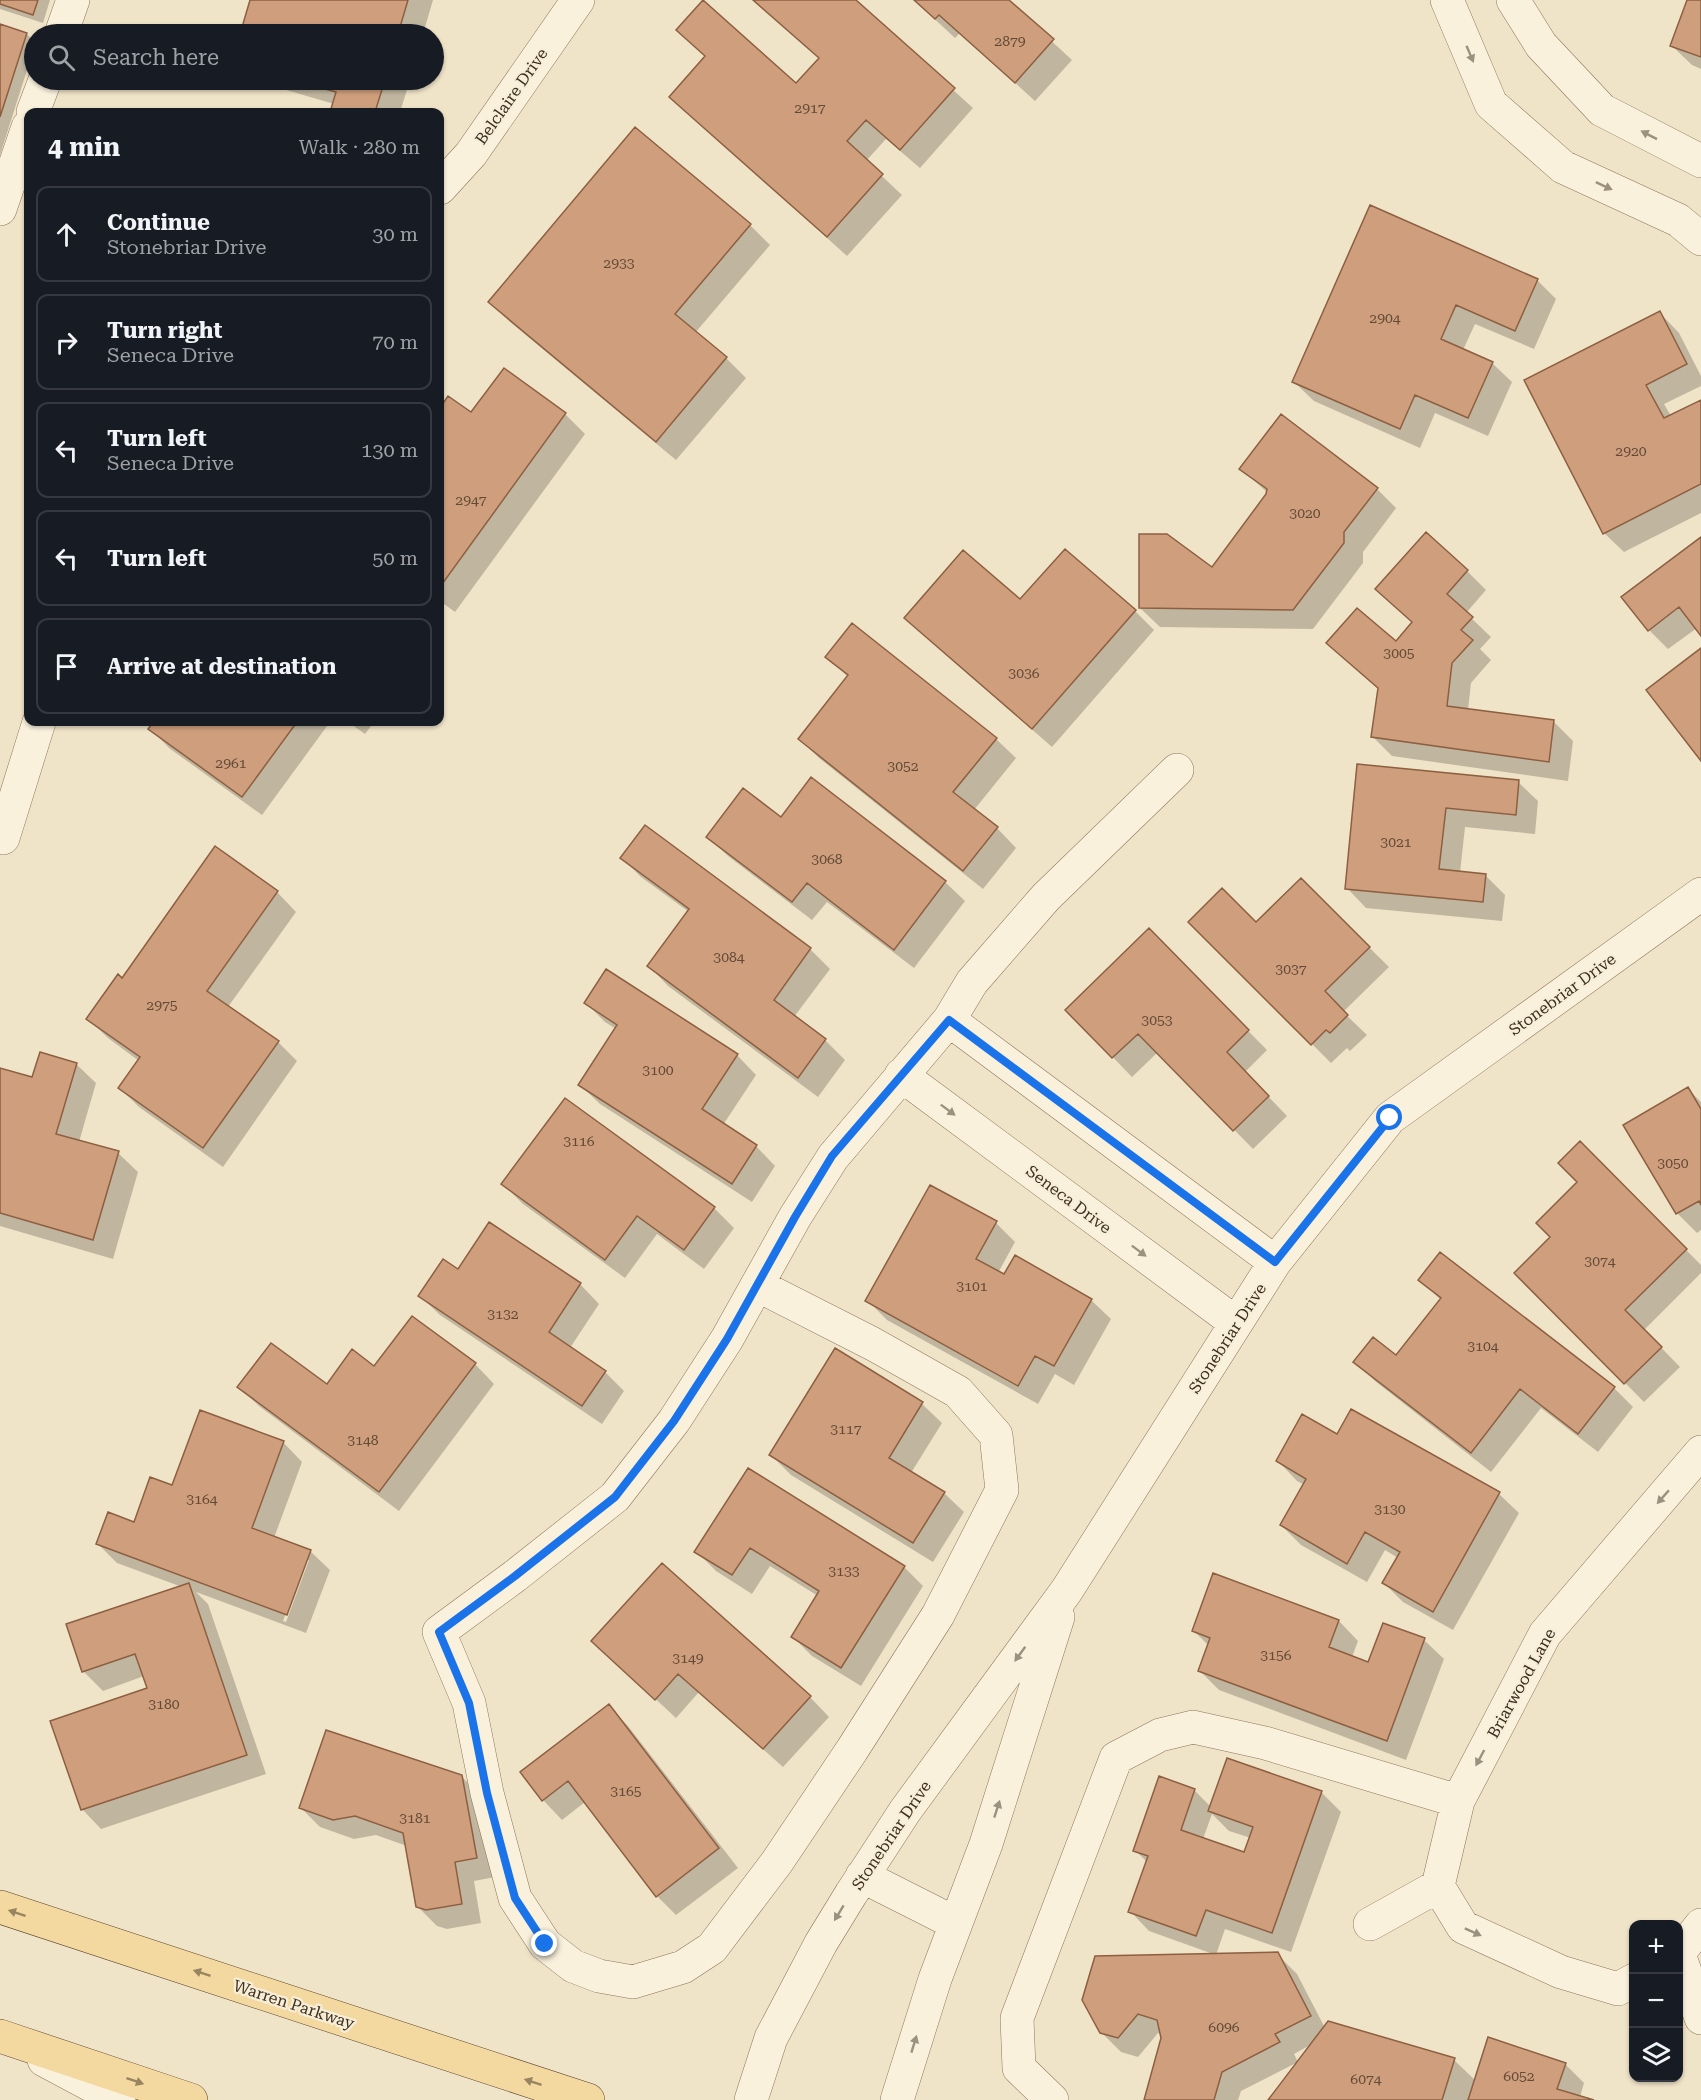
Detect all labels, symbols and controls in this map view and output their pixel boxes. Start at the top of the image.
search box [24,24,444,90]
house number: 2879 [994,33,1026,49]
icon: search [45,41,78,74]
street label: Belclaire Drive [471,44,552,148]
text: Search here [93,45,219,70]
one-way arrow [1466,45,1475,63]
house number: 2917 [794,100,826,116]
one-way arrow [1640,130,1658,140]
text: 4 min [48,132,120,162]
text: Walk · 280 m [299,135,420,159]
one-way arrow [1595,181,1612,190]
text: Continue [107,210,210,235]
icon: ahead [50,218,83,251]
text: 30 m [372,222,418,246]
text: Stonebriar Drive [107,235,266,259]
house number: 2933 [603,255,635,271]
house number: 2904 [1369,310,1401,326]
text: Turn right [107,318,222,343]
icon: right [50,326,83,359]
text: 70 m [372,330,418,354]
text: Seneca Drive [107,343,234,367]
text: Turn left [107,426,207,451]
icon: left [50,434,83,467]
text: 130 m [361,438,418,462]
house number: 2920 [1615,443,1647,459]
text: Seneca Drive [107,451,234,475]
house number: 2947 [455,492,487,508]
house number: 3020 [1289,505,1321,521]
icon: left [50,542,83,575]
text: Turn left [107,546,207,571]
text: 50 m [372,546,418,570]
house number: 3005 [1383,645,1415,661]
icon: arrive [50,650,83,683]
text: Arrive at destination [107,654,336,679]
house number: 3036 [1008,665,1040,681]
house number: 2961 [215,755,247,771]
house number: 3052 [887,758,919,774]
house number: 3021 [1380,834,1412,850]
house number: 3068 [811,851,843,867]
house number: 3084 [713,949,745,965]
street label: Stonebriar Drive [1505,949,1620,1040]
house number: 3037 [1275,961,1307,977]
house number: 2975 [146,997,178,1013]
house number: 3053 [1141,1012,1173,1028]
house number: 3100 [642,1062,674,1078]
one-way arrow [940,1104,956,1116]
route start [1376,1104,1402,1130]
house number: 3116 [563,1133,595,1149]
house number: 3050 [1657,1155,1689,1171]
street label: Seneca Drive [1022,1161,1115,1238]
one-way arrow [1130,1245,1146,1257]
house number: 3074 [1584,1253,1616,1269]
house number: 3101 [956,1278,988,1294]
street label: Stonebriar Drive [1185,1279,1270,1397]
house number: 3132 [487,1306,519,1322]
house number: 3104 [1467,1338,1499,1354]
house number: 3117 [830,1421,862,1437]
house number: 3148 [347,1432,379,1448]
one-way arrow [1657,1489,1670,1504]
house number: 3164 [186,1491,218,1507]
house number: 3130 [1374,1501,1406,1517]
house number: 3133 [828,1563,860,1579]
street label: Briarwood Lane [1483,1625,1560,1741]
one-way arrow [1014,1645,1026,1661]
house number: 3156 [1260,1647,1292,1663]
house number: 3149 [672,1650,704,1666]
house number: 3180 [148,1696,180,1712]
one-way arrow [1475,1750,1485,1767]
street label: Stonebriar Drive [848,1777,935,1893]
house number: 3165 [610,1783,642,1799]
one-way arrow [993,1800,1002,1818]
house number: 3181 [399,1810,431,1826]
one-way arrow [834,1905,845,1921]
one-way arrow [8,1907,26,1917]
map controls [1629,1920,1683,2082]
button: + [1629,1920,1683,1974]
one-way arrow [1464,1928,1482,1937]
route end [531,1930,557,1956]
one-way arrow [193,1968,211,1978]
button: − [1629,1974,1683,2028]
street label: Warren Parkway [231,1976,357,2033]
house number: 6096 [1208,2019,1240,2035]
button: layers [1629,2028,1683,2082]
one-way arrow [910,2035,920,2053]
house number: 6052 [1503,2068,1535,2084]
house number: 6074 [1350,2071,1382,2087]
one-way arrow [524,2076,542,2086]
one-way arrow [126,2077,144,2087]

